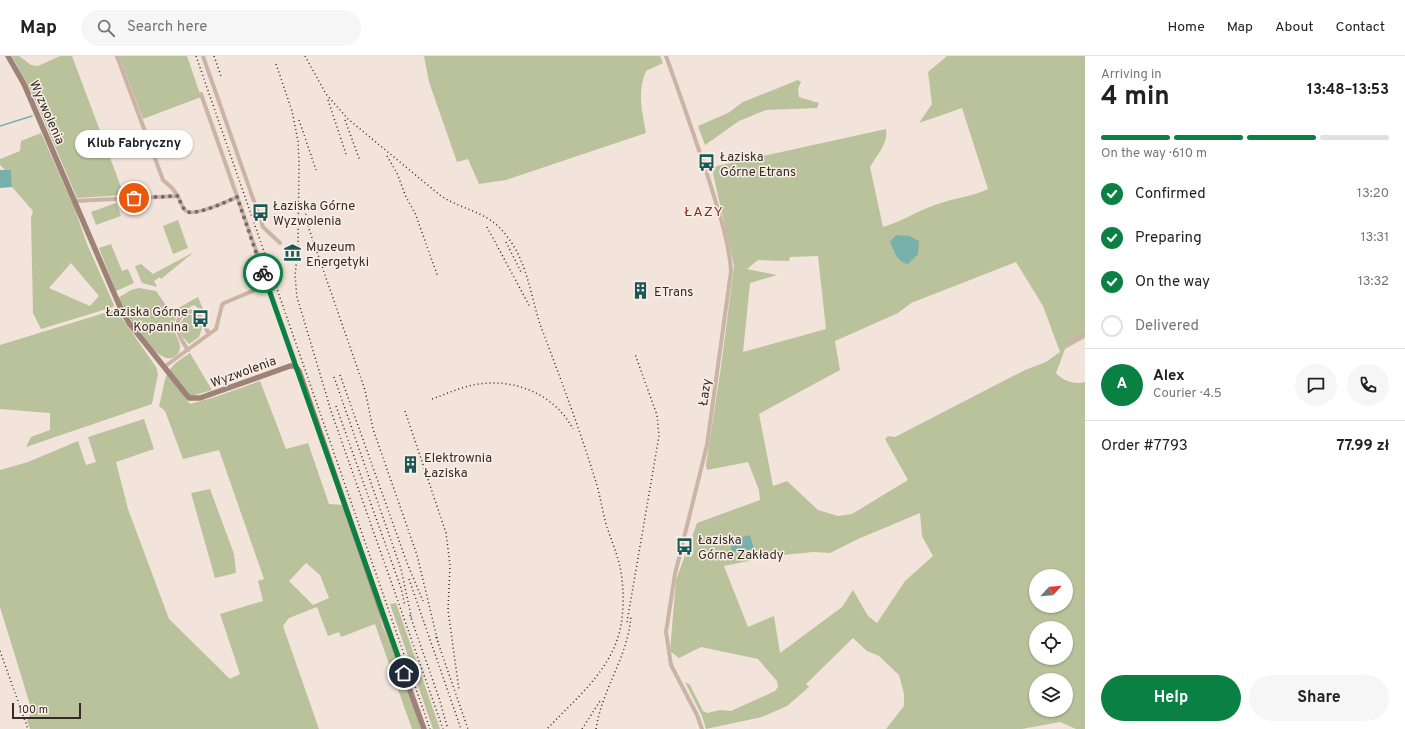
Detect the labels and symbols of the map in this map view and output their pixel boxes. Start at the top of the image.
street label: Wyzwolenia [25,78,67,147]
callout: Klub Fabryczny [75,130,193,158]
place label: Łaziska Górne Etrans [720,150,796,181]
bus stop icon: Łaziska Górne Etrans [697,153,717,173]
pin [117,181,151,215]
place label: Łaziska Górne Wyzwolenia [273,199,355,230]
bus stop icon: Łaziska Górne Wyzwolenia [250,202,270,222]
district label: ŁAZY [684,204,724,221]
place label: Muzeum Energetyki [306,240,369,271]
museum icon: Muzeum Energetyki [283,243,303,263]
courier [243,253,283,293]
building icon: ETrans [631,281,651,301]
place label: ETrans [654,285,693,301]
place label: Łaziska Górne Kopanina [106,305,188,336]
bus stop icon: Łaziska Górne Kopanina [191,308,211,328]
street label: Wyzwolenia [209,354,279,392]
street label: Łazy [696,377,716,407]
place label: Elektrownia Łaziska [424,451,492,482]
building icon: Elektrownia Łaziska [401,454,421,474]
place label: Łaziska Górne Zakłady [698,533,784,564]
bus stop icon: Łaziska Górne Zakłady [675,536,695,556]
north arrow [1029,569,1073,613]
pin [387,656,421,690]
scale bar [12,701,81,720]

